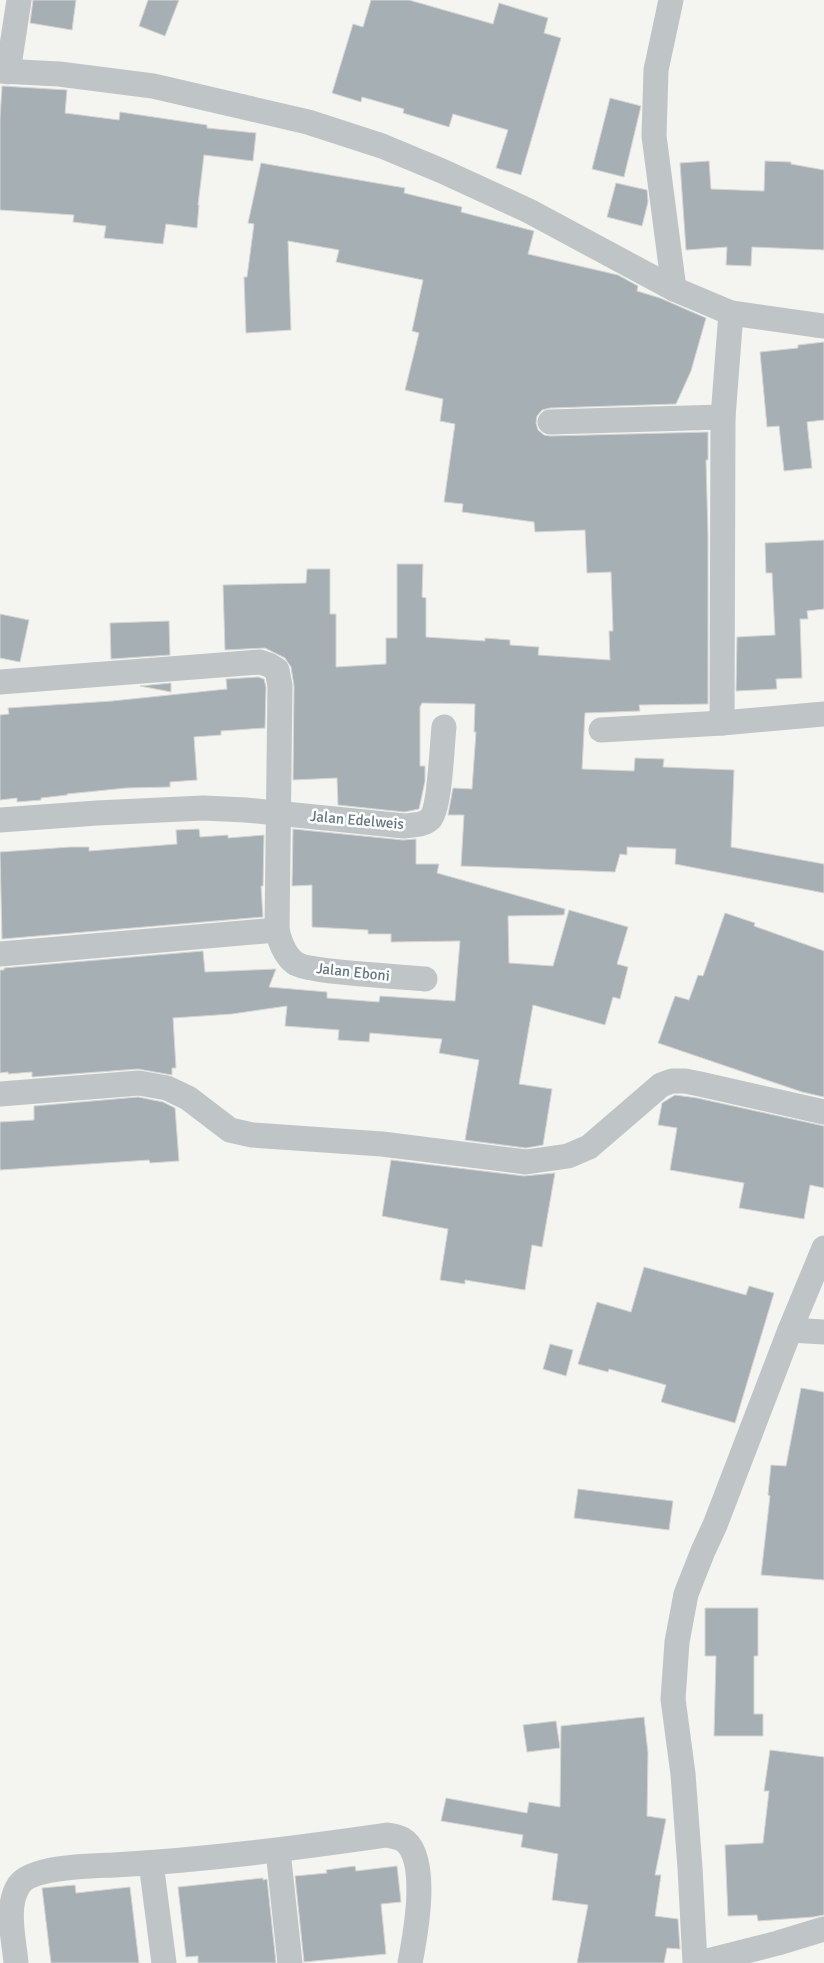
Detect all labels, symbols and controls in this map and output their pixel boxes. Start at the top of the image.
street label: Jalan Edelweis [309,807,405,833]
street label: Jalan Eboni [315,959,391,985]

